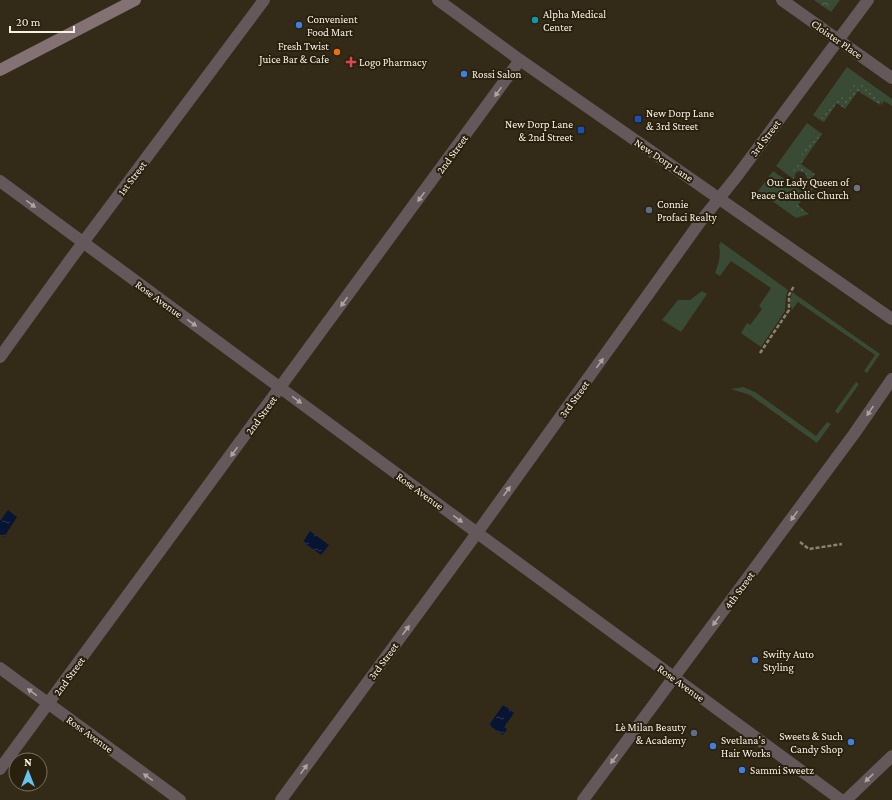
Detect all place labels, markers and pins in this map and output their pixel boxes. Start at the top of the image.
place label: Alpha Medical Center [543,8,606,33]
place label: Convenient Food Mart [307,13,358,38]
marker: Alpha Medical Center [530,15,540,25]
marker: Convenient Food Mart [294,20,304,30]
place label: Fresh Twist Juice Bar & Cafe [258,40,329,66]
marker: Fresh Twist Juice Bar & Cafe [332,47,342,57]
place label: Logo Pharmacy [359,56,428,69]
marker: Logo Pharmacy [346,57,356,67]
place label: Rossi Salon [472,68,522,80]
marker: Rossi Salon [459,69,469,79]
place label: New Dorp Lane & 3rd Street [646,107,714,132]
marker: New Dorp Lane & 3rd Street [633,114,643,124]
place label: New Dorp Lane & 2nd Street [505,118,573,143]
marker: New Dorp Lane & 2nd Street [576,125,586,135]
place label: Our Lady Queen of Peace Catholic Church [751,176,850,201]
marker: Our Lady Queen of Peace Catholic Church [852,183,862,193]
place label: Connie Profaci Realty [657,198,718,224]
marker: Connie Profaci Realty [644,205,654,215]
place label: Swifty Auto Styling [763,648,815,674]
marker: Swifty Auto Styling [750,655,760,665]
place label: Lè Milan Beauty & Academy [615,721,687,747]
marker: Lè Milan Beauty & Academy [689,728,699,738]
place label: Sweets & Such Candy Shop [779,730,843,756]
place label: Svetlana's Hair Works [721,734,771,759]
marker: Sweets & Such Candy Shop [846,737,856,747]
marker: Svetlana's Hair Works [708,741,718,751]
place label: Sammi Sweetz [750,764,814,776]
marker: Sammi Sweetz [737,765,747,775]

